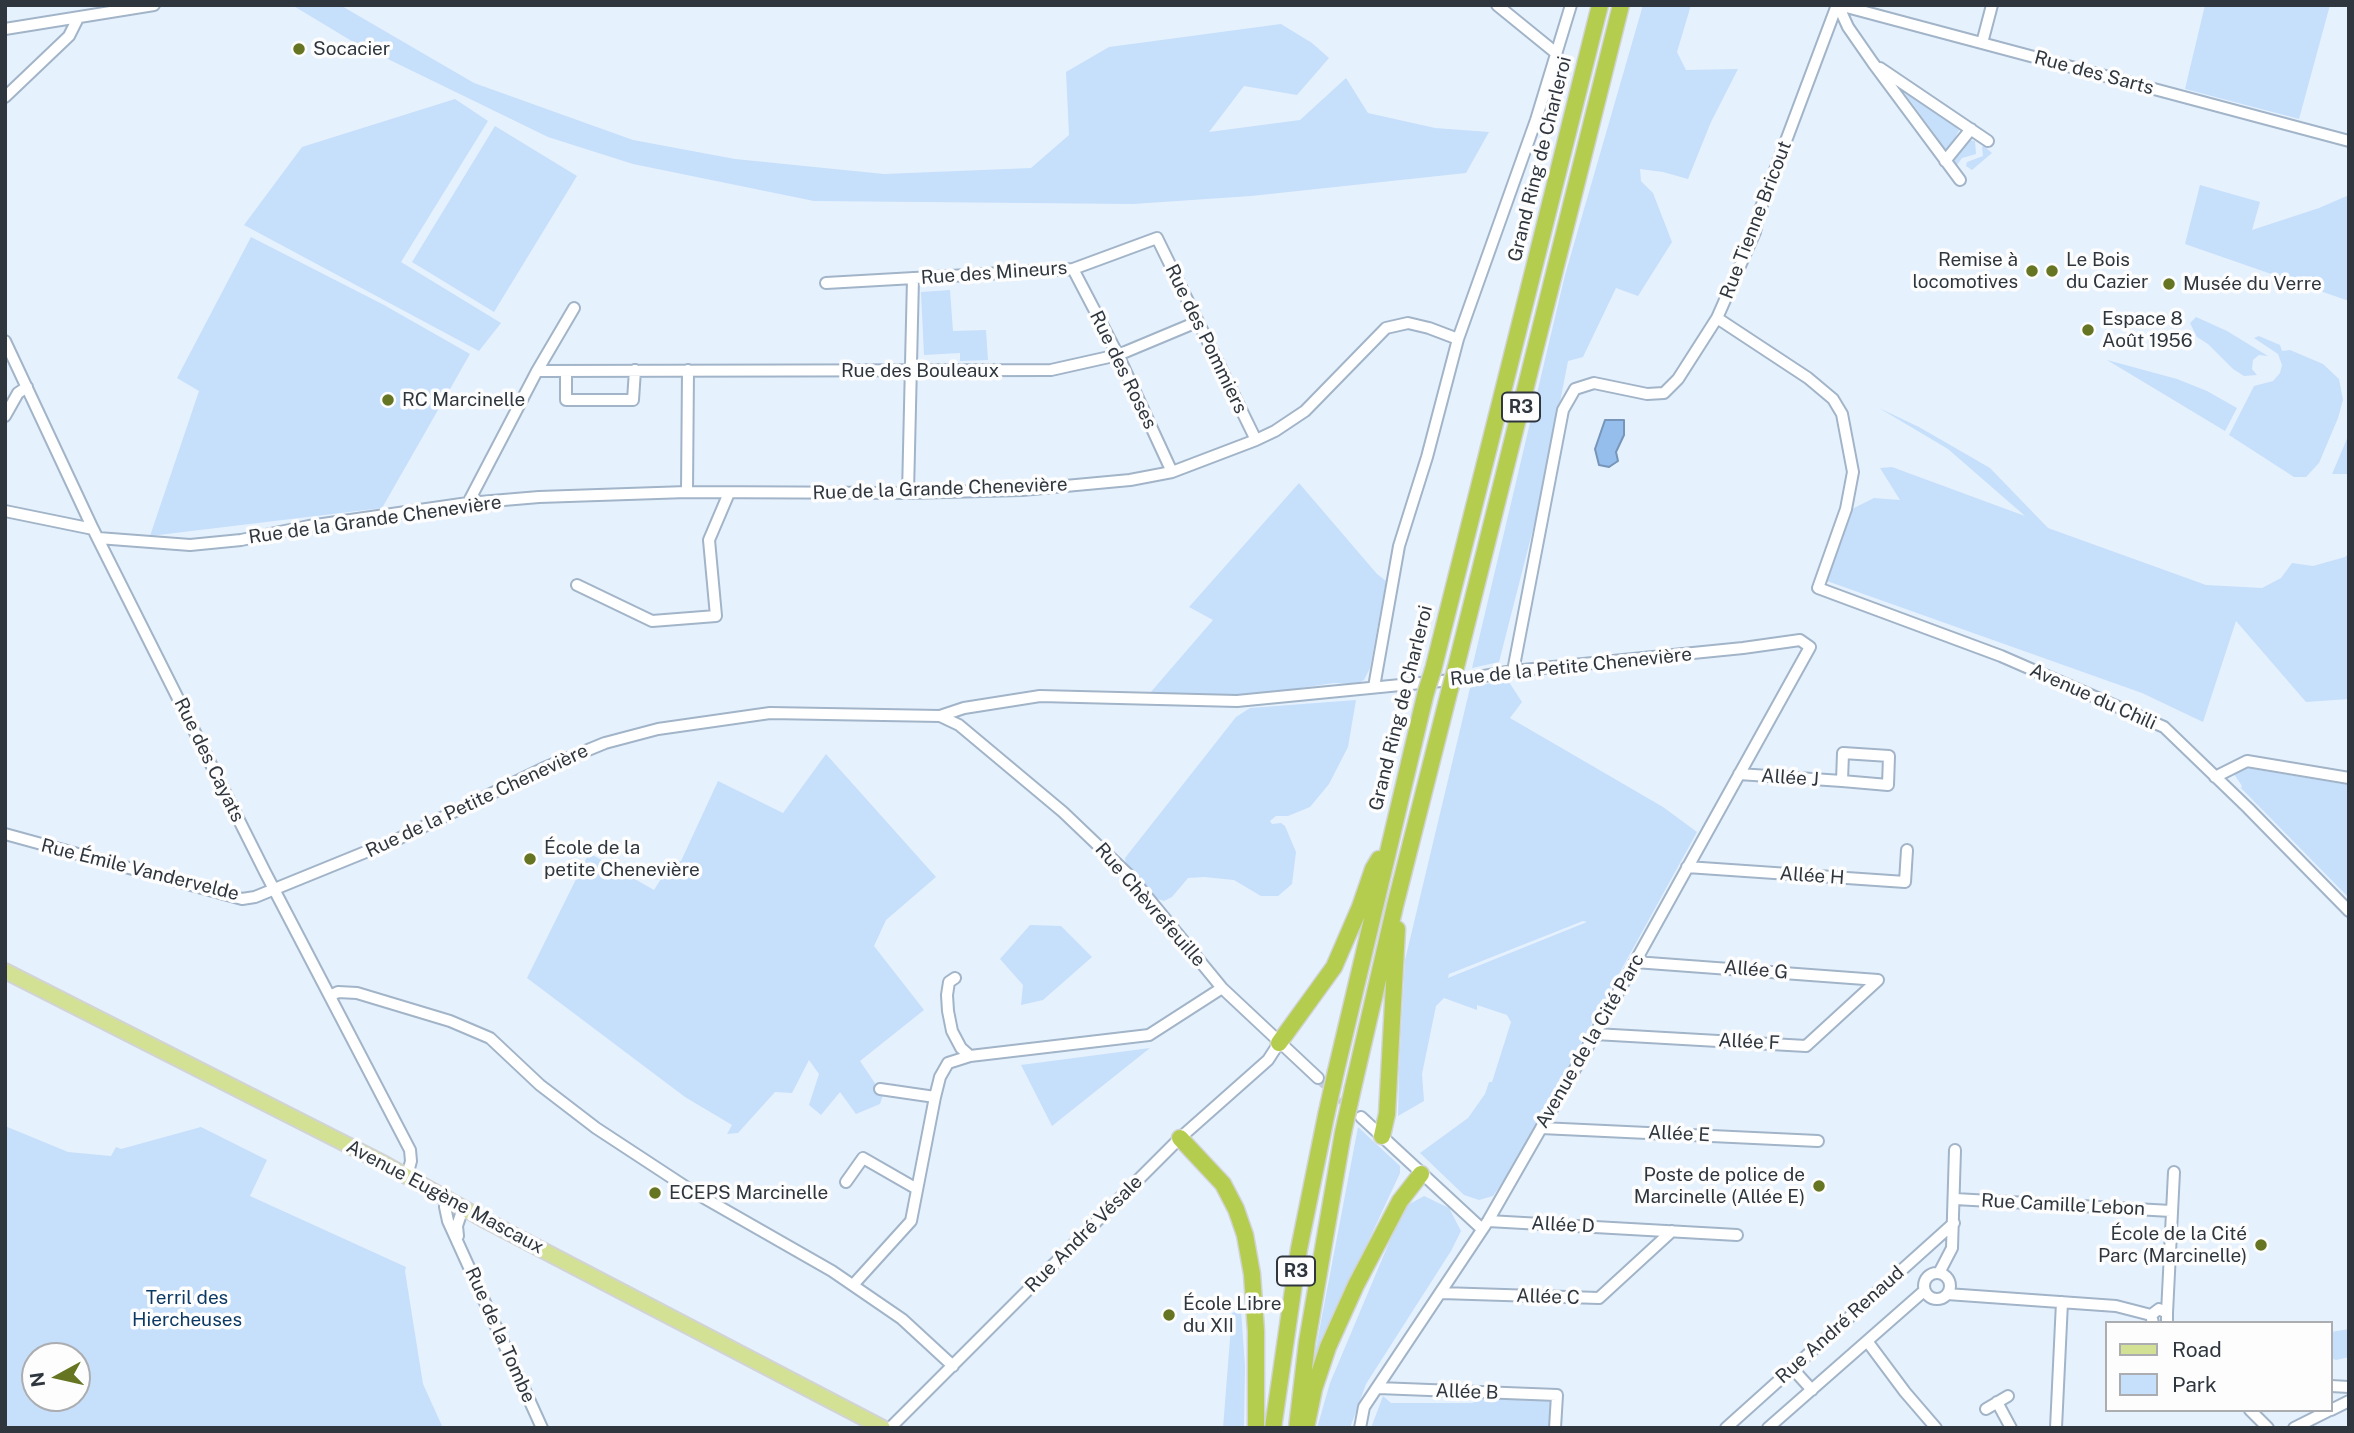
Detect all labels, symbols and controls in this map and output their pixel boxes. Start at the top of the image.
place label: Socacier [313,38,390,60]
marker: Socacier [291,41,307,57]
street label: Rue des Sarts [2032,46,2156,100]
street label: Grand Ring de Charleroi [1503,54,1577,264]
street label: Rue Tienne Bricout [1715,138,1797,302]
place label: Remise à locomotives [1912,249,2018,293]
place label: Le Bois du Cazier [2066,249,2148,293]
street label: Rue des Mineurs [920,257,1068,289]
street label: Rue des Pommiers [1160,261,1252,417]
marker: Remise à locomotives [2024,263,2040,279]
marker: Le Bois du Cazier [2044,263,2060,279]
place label: Musée du Verre [2183,273,2322,295]
marker: Musée du Verre [2161,276,2177,292]
street label: Rue des Roses [1085,307,1161,433]
place label: Espace 8 Août 1956 [2102,308,2193,352]
marker: Espace 8 Août 1956 [2080,322,2096,338]
street label: Rue des Bouleaux [841,360,999,382]
place label: RC Marcinelle [402,389,525,411]
marker: RC Marcinelle [380,392,396,408]
road number: R3 [1502,393,1540,422]
street label: Rue de la Grande Chenevière [812,473,1068,505]
street label: Rue de la Grande Chenevière [247,491,503,549]
street label: Grand Ring de Charleroi [1364,603,1438,813]
street label: Rue de la Petite Chenevière [1449,643,1693,691]
street label: Avenue du Chili [2026,659,2160,735]
street label: Rue des Cayats [169,694,249,826]
street label: Rue de la Petite Chenevière [362,739,592,863]
street label: Allée J [1760,765,1820,791]
street label: Rue Émile Vandervelde [39,834,241,906]
place label: École de la petite Chenevière [544,837,700,881]
street label: Rue Chèvrefeuille [1090,838,1210,972]
marker: École de la petite Chenevière [522,851,538,867]
street label: Allée H [1779,862,1845,890]
street label: Avenue de la Cité Parc [1531,950,1649,1132]
street label: Allée G [1723,956,1789,984]
street label: Allée F [1718,1029,1780,1055]
street label: Allée E [1647,1121,1711,1147]
street label: Avenue Eugène Mascaux [342,1135,548,1259]
place label: Poste de police de Marcinelle (Allée E) [1634,1164,1805,1208]
street label: Rue André Vésale [1021,1171,1147,1297]
marker: Poste de police de Marcinelle (Allée E) [1811,1178,1827,1194]
place label: ECEPS Marcinelle [669,1182,828,1204]
marker: ECEPS Marcinelle [647,1185,663,1201]
street label: Rue Camille Lebon [1980,1189,2146,1221]
street label: Allée D [1531,1212,1595,1238]
place label: École de la Cité Parc (Marcinelle) [2098,1223,2247,1267]
marker: École de la Cité Parc (Marcinelle) [2253,1237,2269,1253]
road number: R3 [1277,1256,1315,1286]
street label: Rue André Renaud [1771,1261,1909,1389]
street label: Rue de la Tombe [460,1264,540,1406]
street label: Allée C [1516,1284,1580,1310]
park label: Terril des Hiercheuses [132,1287,242,1331]
place label: École Libre du XII [1183,1293,1282,1337]
marker: École Libre du XII [1161,1307,1177,1323]
legend [2106,1321,2333,1412]
text: Road [2172,1337,2222,1362]
north arrow [21,1342,91,1412]
text: N [25,1371,49,1389]
text: Park [2172,1372,2217,1397]
street label: Allée B [1435,1380,1499,1404]

